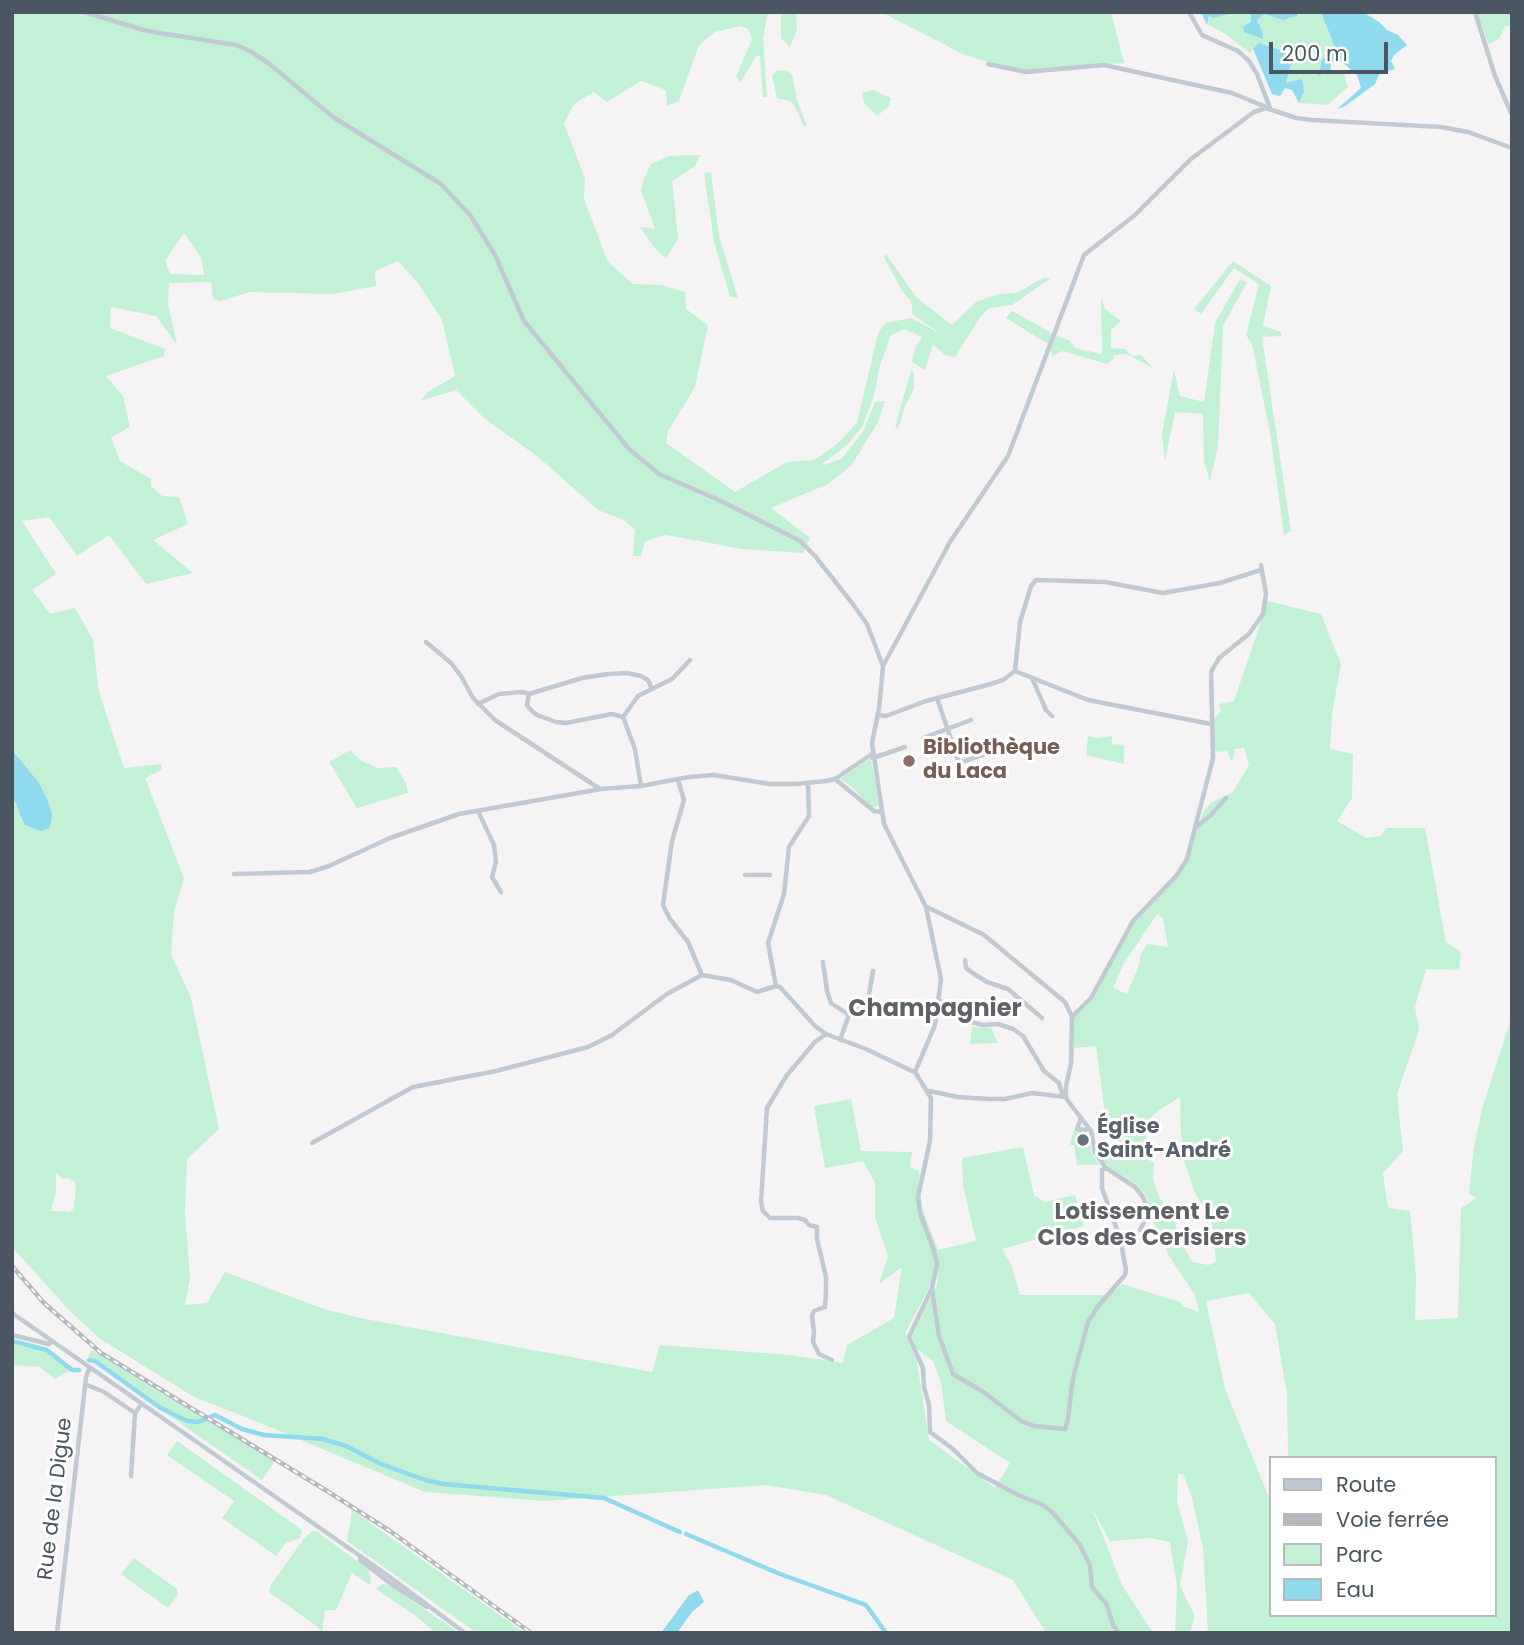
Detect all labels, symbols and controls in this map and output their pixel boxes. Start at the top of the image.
scale bar [1272,28,1391,72]
text: 200 m [1282,39,1348,68]
place label: Bibliothèque du Laca [923,736,1060,786]
marker: Bibliothèque du Laca [901,753,917,769]
district label: Champagnier [848,996,1022,1024]
place label: Église Saint-André [1097,1115,1231,1165]
marker: Église Saint-André [1075,1132,1091,1148]
district label: Lotissement Le Clos des Cerisiers [1038,1199,1246,1253]
street label: Rue de la Digue [34,1416,78,1582]
legend [1268,1456,1496,1617]
text: Route [1336,1470,1396,1499]
text: Voie ferrée [1336,1505,1449,1534]
text: Parc [1336,1540,1383,1569]
text: Eau [1336,1575,1374,1604]

